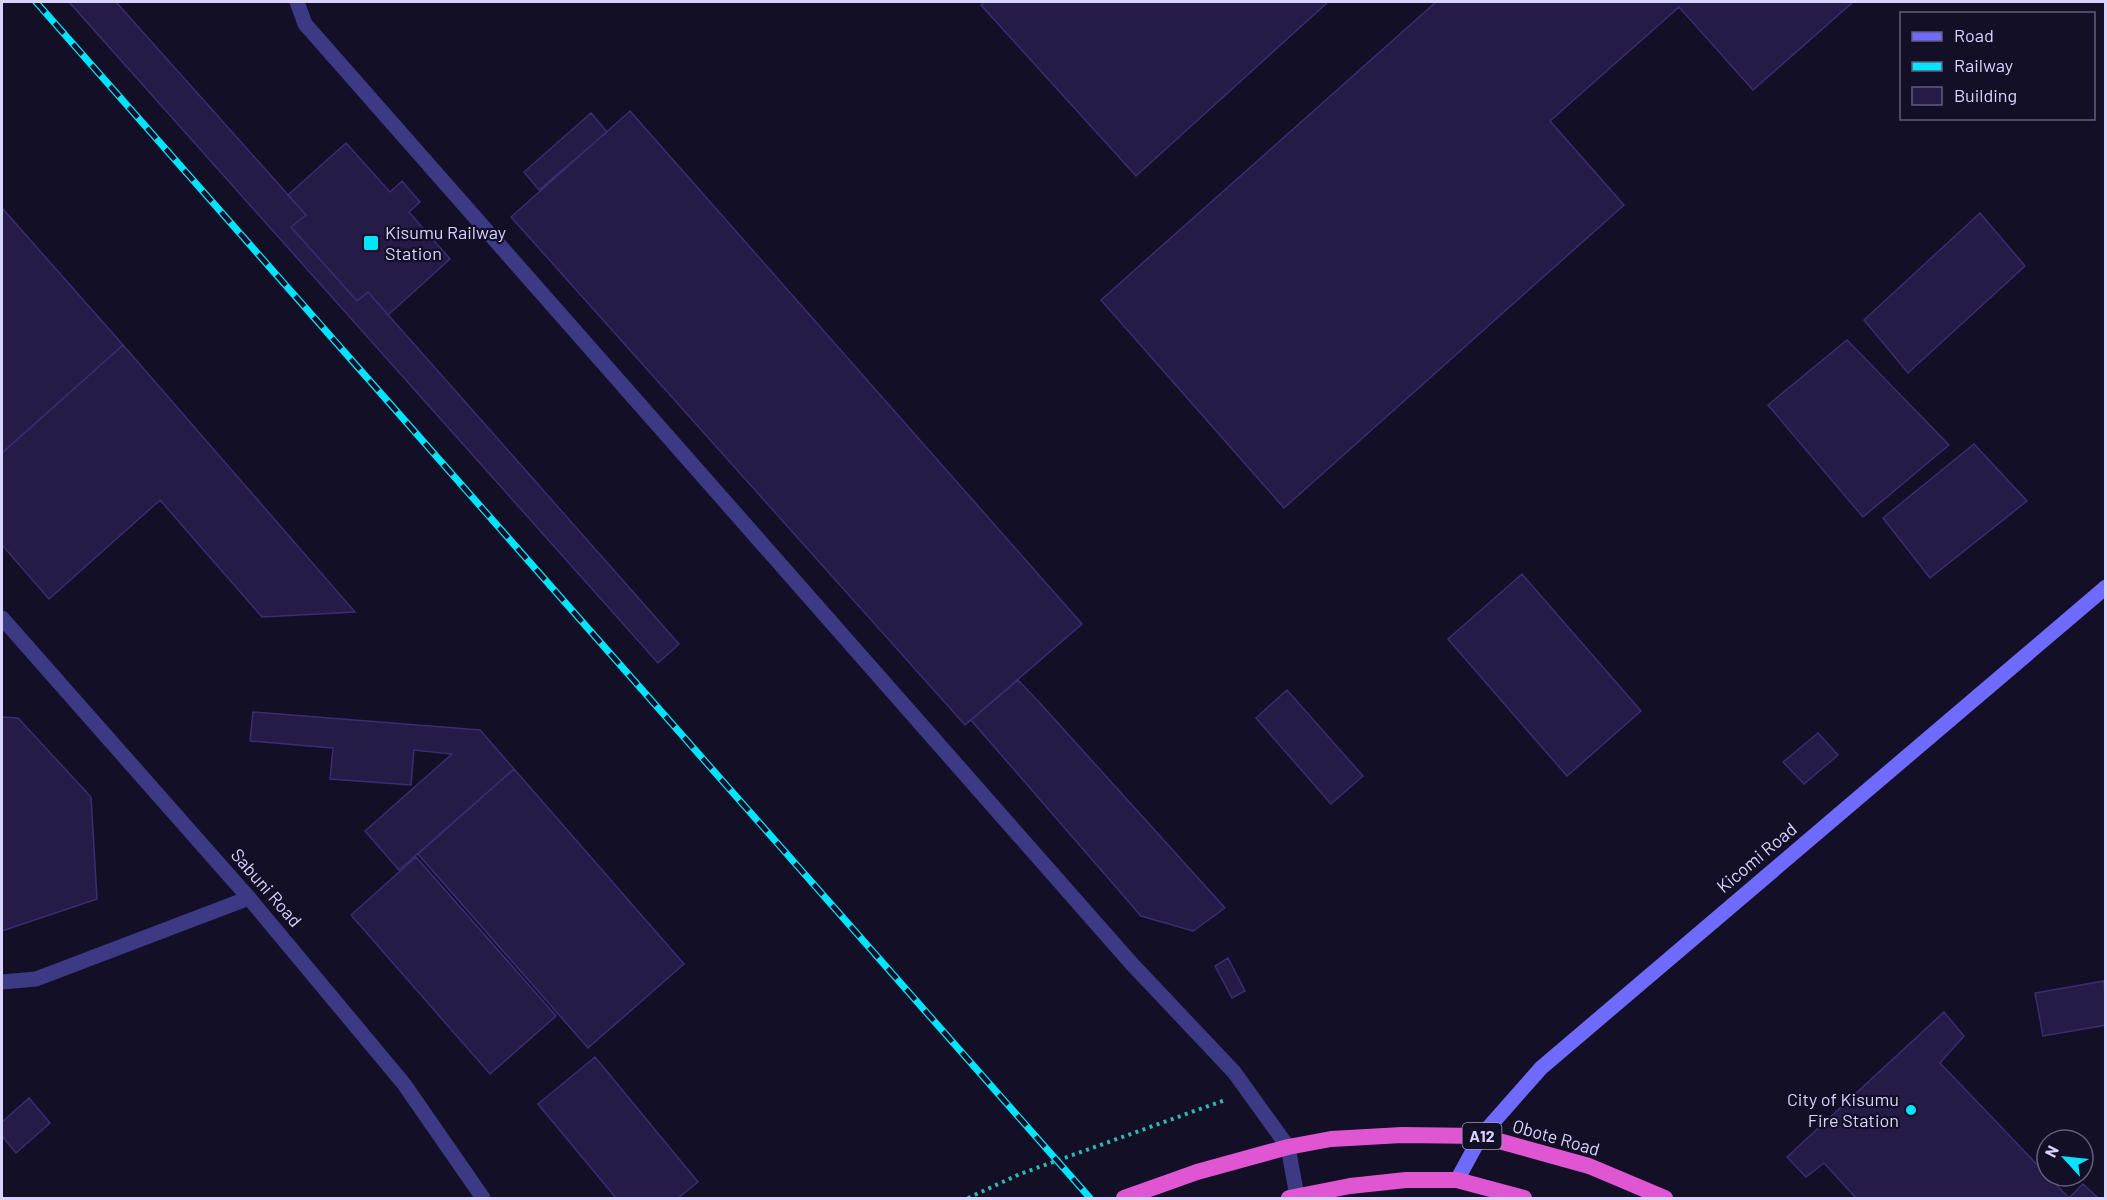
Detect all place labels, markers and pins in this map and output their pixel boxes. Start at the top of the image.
place label: Kisumu Railway Station [385,221,506,264]
marker: Kisumu Railway Station [362,234,380,252]
place label: City of Kisumu Fire Station [1787,1088,1899,1131]
marker: City of Kisumu Fire Station [1904,1103,1918,1117]

